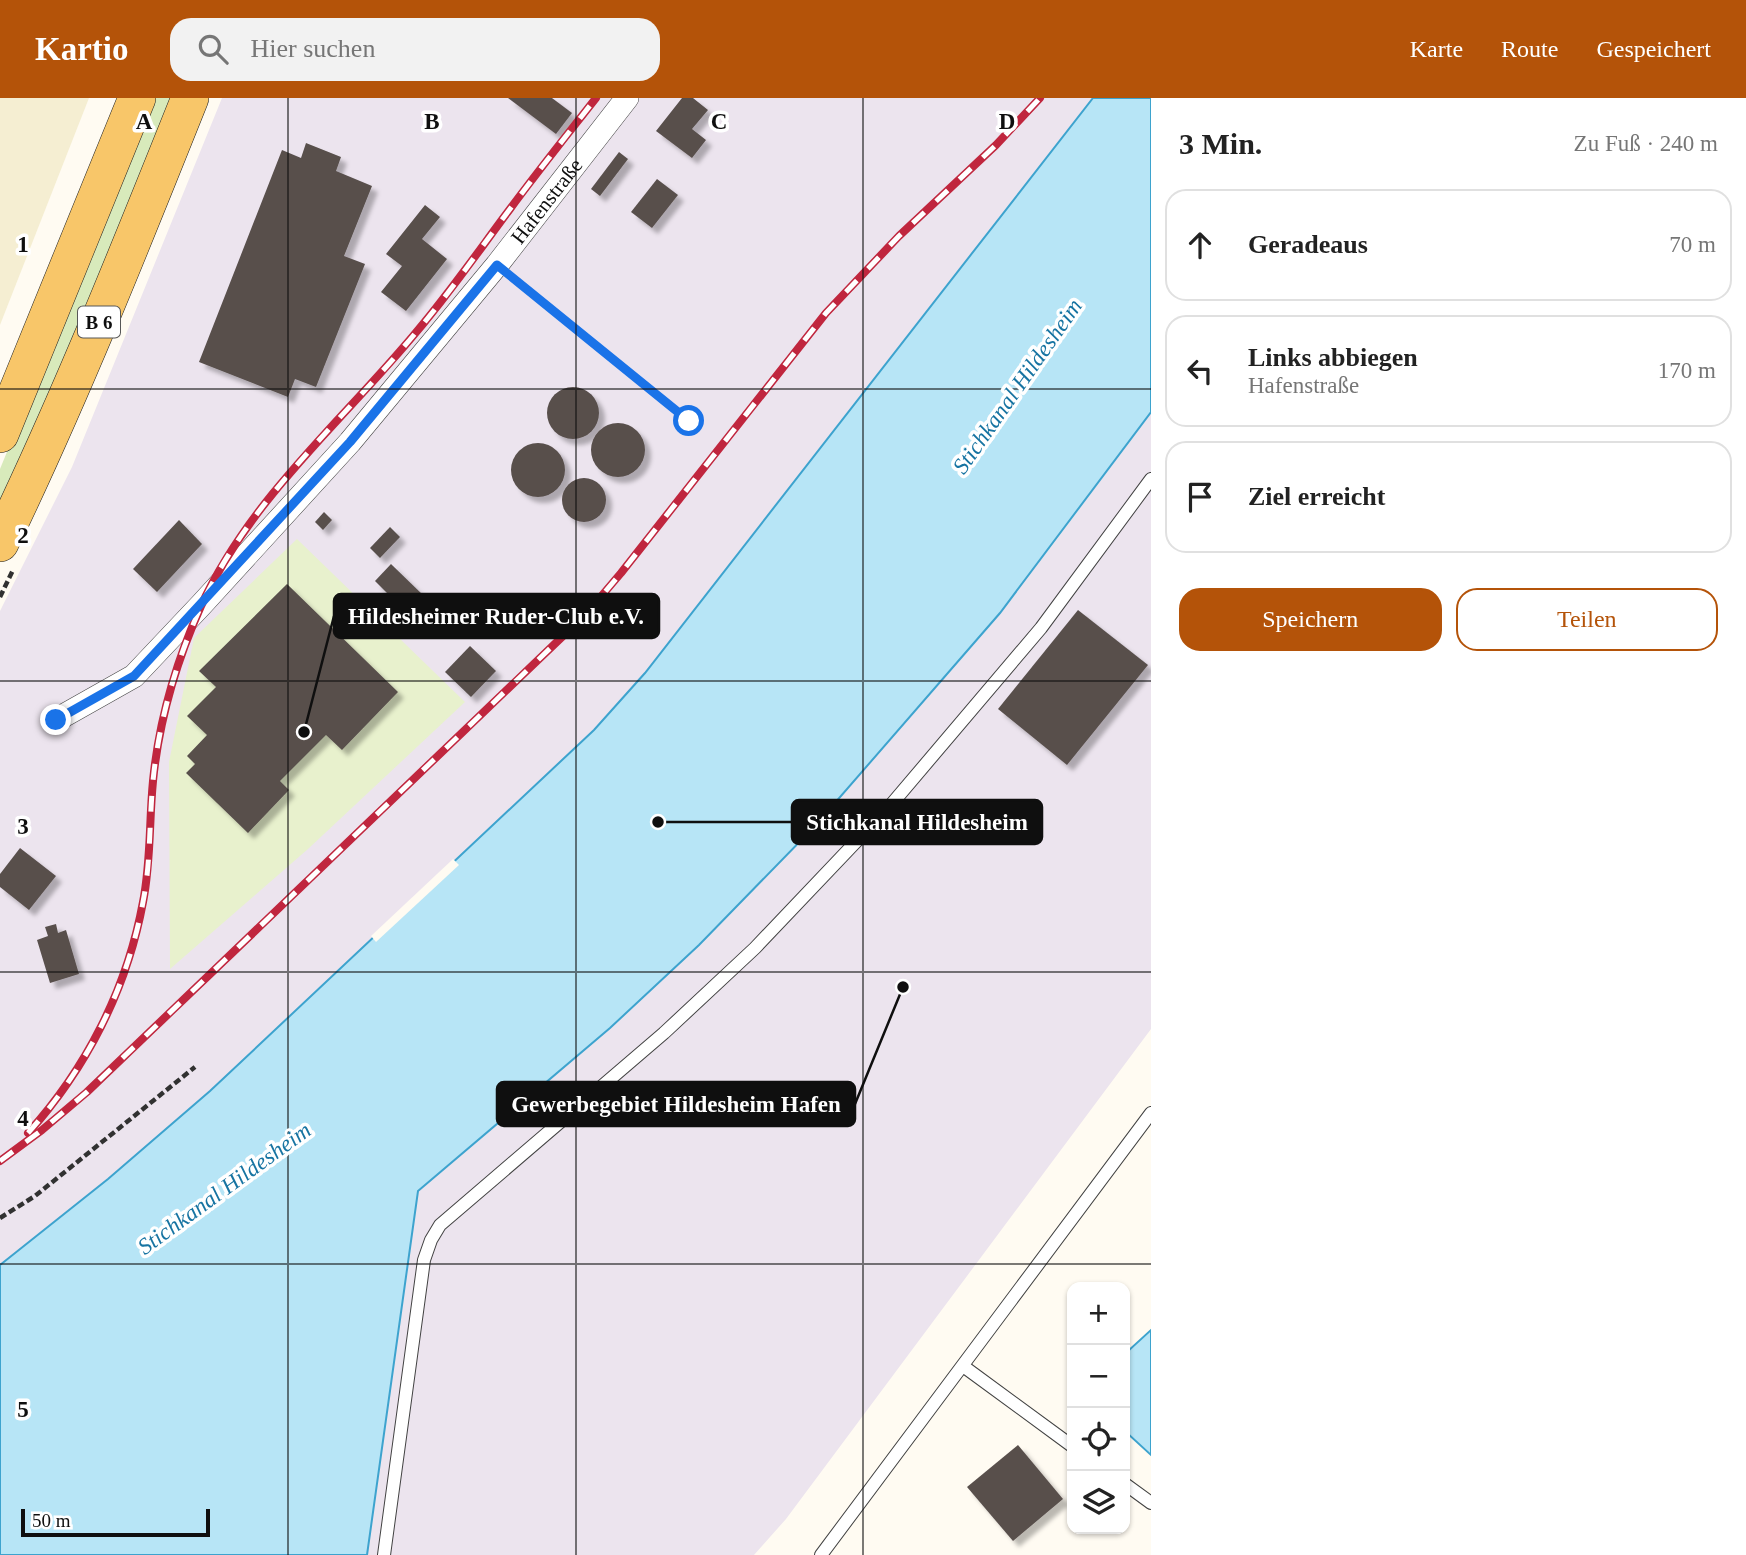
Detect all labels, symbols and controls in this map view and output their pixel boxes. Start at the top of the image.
search box [170,18,660,81]
icon: search [194,30,232,68]
text: Kartio [35,31,128,67]
text: Hier suchen [250,34,375,63]
text: Karte [1410,36,1463,62]
text: Route [1501,36,1558,62]
text: Gespeichert [1596,36,1711,62]
text: A [136,109,153,134]
text: B [424,109,440,134]
text: C [711,109,727,134]
text: D [999,109,1015,134]
text: 3 Min. [1179,127,1262,160]
text: Zu Fuß · 240 m [1574,131,1718,156]
street label: Hafenstraße [506,154,587,249]
icon: ahead [1181,226,1219,264]
text: Geradeaus [1248,230,1368,259]
text: 1 [17,232,29,257]
text: 70 m [1669,232,1716,257]
water label: Stichkanal Hildesheim [948,294,1087,478]
road number: B 6 [78,306,120,338]
text: Links abbiegen [1248,343,1418,372]
icon: left [1181,352,1219,390]
text: 170 m [1658,358,1716,383]
text: Hafenstraße [1248,373,1359,398]
route start [673,405,704,436]
icon: arrive [1181,478,1219,516]
text: Ziel erreicht [1248,482,1385,511]
text: 2 [17,523,29,548]
button: Speichern [1179,588,1442,651]
button: Teilen [1456,588,1718,651]
callout: Hildesheimer Ruder-Club e.V. [334,594,659,638]
text: Hildesheimer Ruder-Club e.V. [348,604,644,629]
route end [40,704,71,735]
callout: Stichkanal Hildesheim [792,800,1042,844]
text: Stichkanal Hildesheim [806,810,1028,835]
text: 3 [17,814,29,839]
callout: Gewerbegebiet Hildesheim Hafen [497,1082,855,1126]
text: Gewerbegebiet Hildesheim Hafen [511,1092,841,1117]
text: 4 [17,1106,29,1131]
water label: Stichkanal Hildesheim [133,1117,316,1260]
map controls [1067,1282,1130,1534]
button: + [1067,1282,1130,1345]
button: − [1067,1345,1130,1408]
text: 5 [17,1397,29,1422]
button: locate [1067,1408,1130,1471]
button: layers [1067,1471,1130,1534]
scale bar [21,1506,210,1538]
text: 50 m [32,1510,71,1531]

